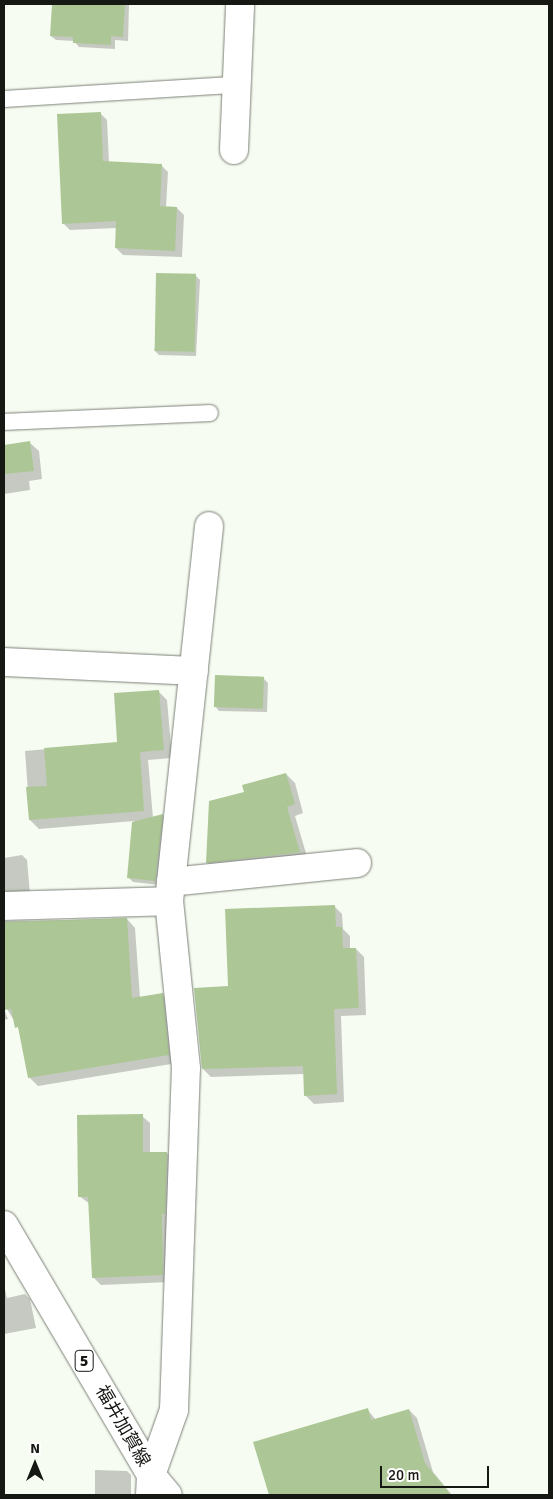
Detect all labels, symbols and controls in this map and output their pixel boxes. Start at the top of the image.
road number: 5 [74,1348,94,1374]
street label: 福井加賀線 [91,1382,155,1470]
north arrow [10,1439,60,1489]
text: N [30,1440,40,1457]
scale bar [383,1456,492,1488]
text: 20 m [388,1466,419,1484]

